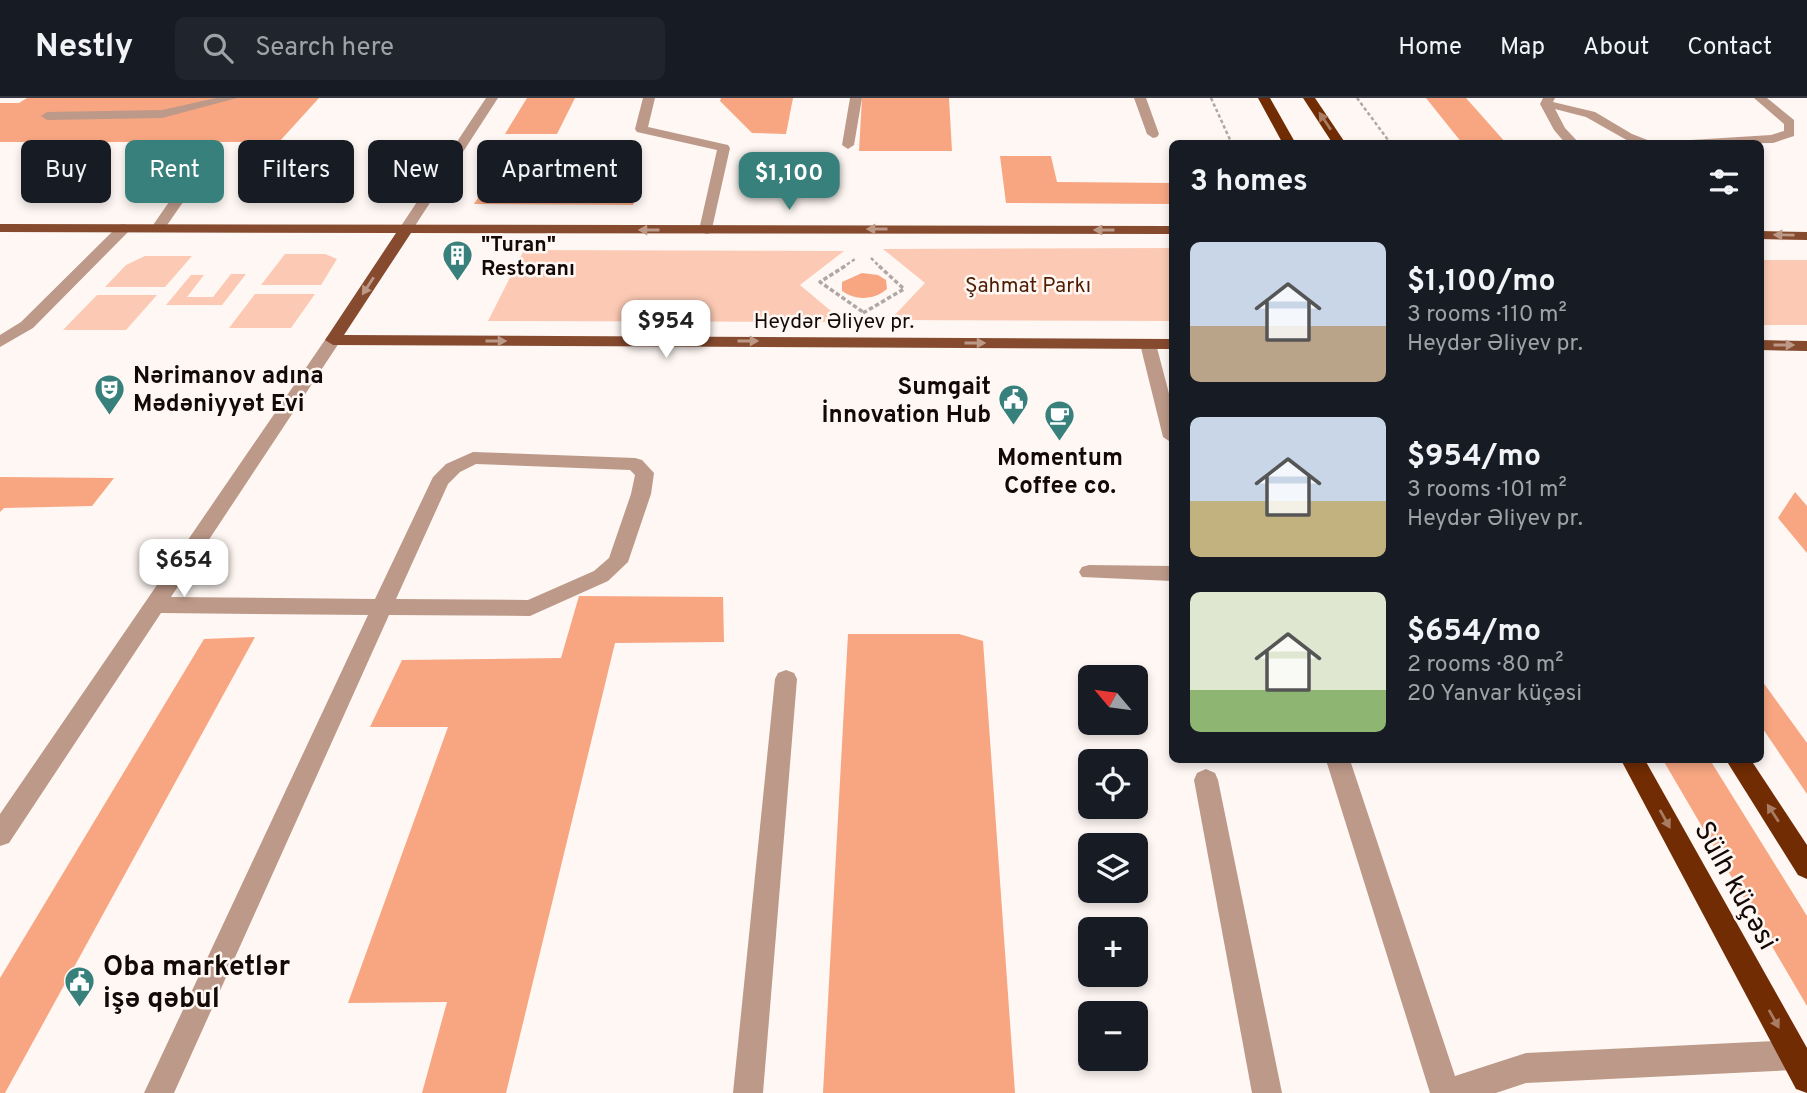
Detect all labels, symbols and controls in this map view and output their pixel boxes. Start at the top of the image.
search box [175,17,665,80]
text: Nestly [35,27,133,69]
icon: search [199,29,237,67]
text: Search here [255,32,394,65]
text: Home [1398,33,1462,63]
text: Map [1500,33,1545,63]
text: About [1583,33,1649,63]
text: Contact [1687,33,1772,63]
one-way arrow [1318,112,1332,130]
chip: Buy [21,140,111,203]
chip: Rent [125,140,224,203]
chip: Filters [238,140,354,203]
chip: New [368,140,463,203]
chip: Apartment [477,140,642,203]
pin: $1,100 [732,152,846,212]
text: $1,100 [755,160,823,189]
icon: filters [1705,163,1743,201]
text: 3 homes [1190,164,1308,201]
one-way arrow [866,223,888,235]
one-way arrow [638,224,660,236]
one-way arrow [1093,224,1115,236]
one-way arrow [1773,229,1795,241]
place label: "Turan" Restoranı [481,232,575,283]
building icon: "Turan" Restoranı [441,239,475,283]
text: $1,100/mo [1407,264,1556,301]
icon: home [1246,270,1330,354]
park label: Şahmat Parkı [965,273,1091,300]
one-way arrow [362,276,375,296]
pin: $954 [625,300,707,360]
text: 3 rooms · 110 m² [1407,301,1567,330]
text: $954 [637,308,695,337]
street label: Heydər Əliyev pr. [754,309,914,336]
text: Heydər Əliyev pr. [1407,330,1583,359]
one-way arrow [485,335,507,346]
one-way arrow [737,335,759,347]
one-way arrow [965,337,987,349]
one-way arrow [1773,340,1795,351]
place label: Nərimanov adına Mədəniyyət Evi [133,362,324,420]
theatre icon: Nərimanov adına Mədəniyyət Evi [93,372,127,416]
place label: Sumgait İnnovation Hub [821,373,991,431]
public building icon: Sumgait İnnovation Hub [997,383,1031,427]
cafe icon: Momentum Coffee co. [1043,398,1077,442]
text: $954/mo [1407,439,1541,476]
place label: Momentum Coffee co. [997,444,1123,502]
icon: home [1246,445,1330,529]
text: 3 rooms · 101 m² [1407,476,1567,505]
text: Heydər Əliyev pr. [1407,505,1583,534]
pin: $654 [143,540,225,599]
text: $654 [155,547,213,576]
text: $654/mo [1407,614,1541,651]
icon: home [1246,620,1330,704]
text: 2 rooms · 80 m² [1407,651,1564,680]
north arrow [1078,665,1148,735]
map controls [1078,665,1148,1071]
text: 20 Yanvar küçəsi [1407,680,1582,709]
button: locate [1078,749,1148,819]
one-way arrow [1766,804,1779,823]
one-way arrow [1659,810,1671,829]
street label: Sülh küçəsi [1684,816,1784,957]
button: layers [1078,833,1148,903]
button: + [1078,917,1148,987]
place label: Oba marketlər işə qəbul [103,950,291,1018]
public building icon: Oba marketlər işə qəbul [63,964,97,1008]
button: − [1078,1001,1148,1071]
one-way arrow [1769,1009,1780,1029]

